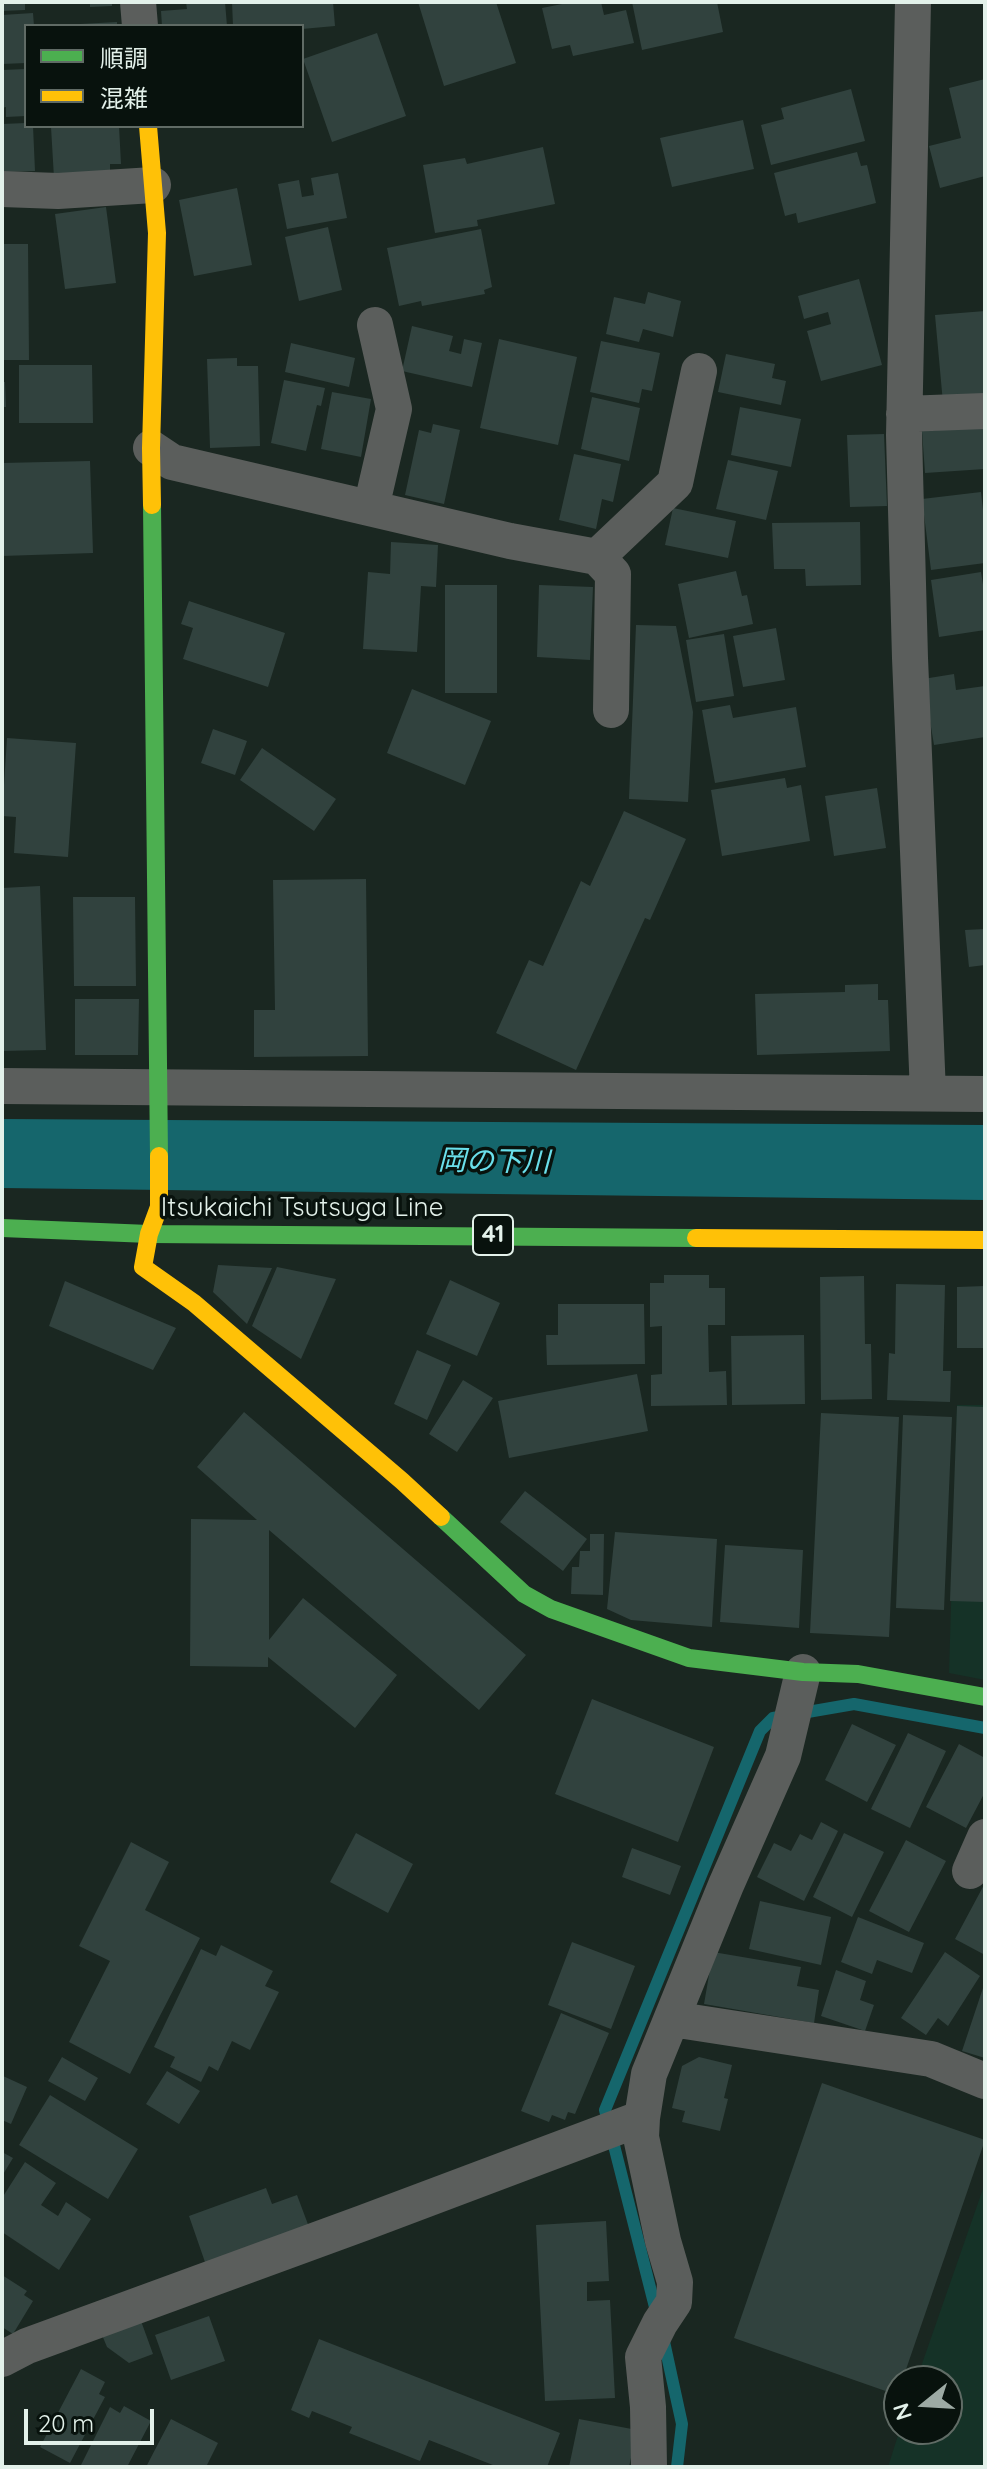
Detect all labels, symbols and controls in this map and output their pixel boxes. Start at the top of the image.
legend [24,24,304,128]
text: 順調 [100,43,148,73]
text: 混雑 [100,83,148,113]
water label: 岡の下川 [438,1144,550,1180]
street label: Itsukaichi Tsutsuga Line [161,1192,443,1224]
road number: 41 [473,1215,513,1255]
north arrow [883,2365,963,2445]
scale bar [28,2393,158,2443]
text: N [886,2400,918,2424]
text: 20 m [38,2408,94,2438]

